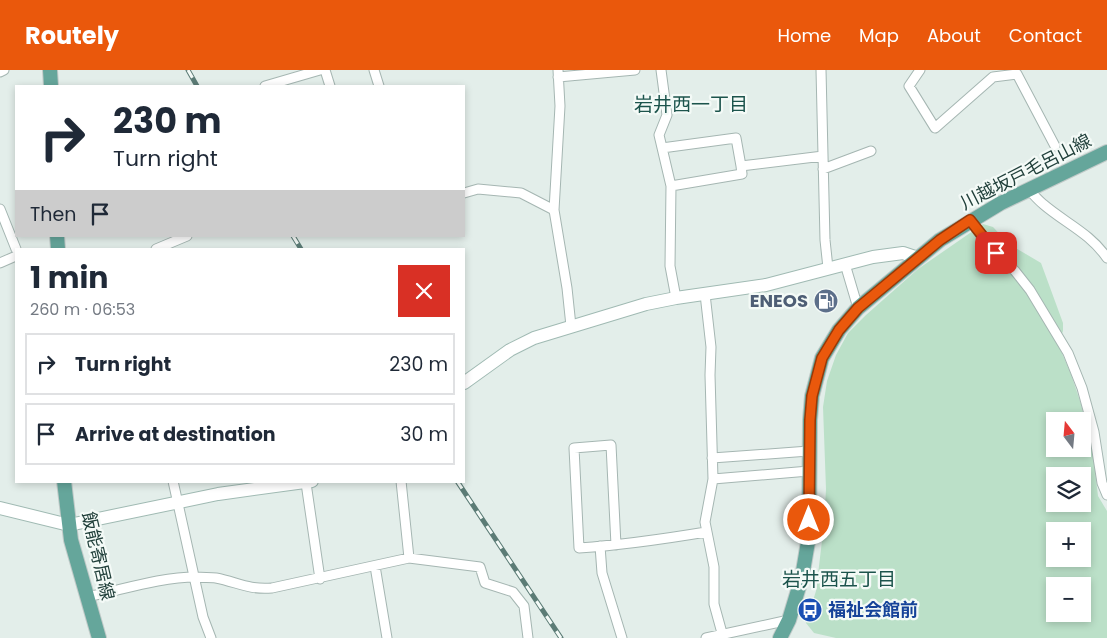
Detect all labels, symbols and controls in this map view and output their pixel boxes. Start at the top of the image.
text: Routely [25,19,119,52]
text: Home [777,23,831,48]
text: Map [859,23,899,48]
text: About [927,23,981,48]
text: Contact [1009,23,1082,48]
district label: 岩井西一丁目 [634,91,748,118]
text: 230 m [113,96,221,145]
icon: right [30,105,95,170]
street label: 川越坂戸毛呂山線 [956,128,1096,215]
text: Turn right [113,143,218,174]
icon: arrive [86,200,114,228]
text: Then [30,201,76,228]
pin [975,232,1017,274]
icon: arrive [982,239,1010,267]
text: 1 min [30,256,108,299]
button: close [398,265,450,317]
place label: ENEOS [750,288,808,313]
fuel station icon: ENEOS [813,288,839,314]
text: 260 m · 06:53 [30,298,135,321]
icon: right [32,350,60,378]
text: Turn right [75,351,171,378]
text: 230 m [389,351,448,378]
north arrow [1046,412,1091,458]
map controls [1046,412,1091,622]
icon: arrive [32,420,60,448]
text: Arrive at destination [75,421,276,448]
text: 30 m [400,421,448,448]
button: layers [1046,467,1091,512]
position arrow [782,493,834,545]
street label: 飯能寄居線 [76,509,121,603]
button: + [1046,522,1091,567]
district label: 岩井西五丁目 [782,566,896,593]
button: − [1046,577,1091,622]
bus stop icon: 福祉会館前 [797,597,823,623]
place label: 福祉会館前 [828,597,918,622]

